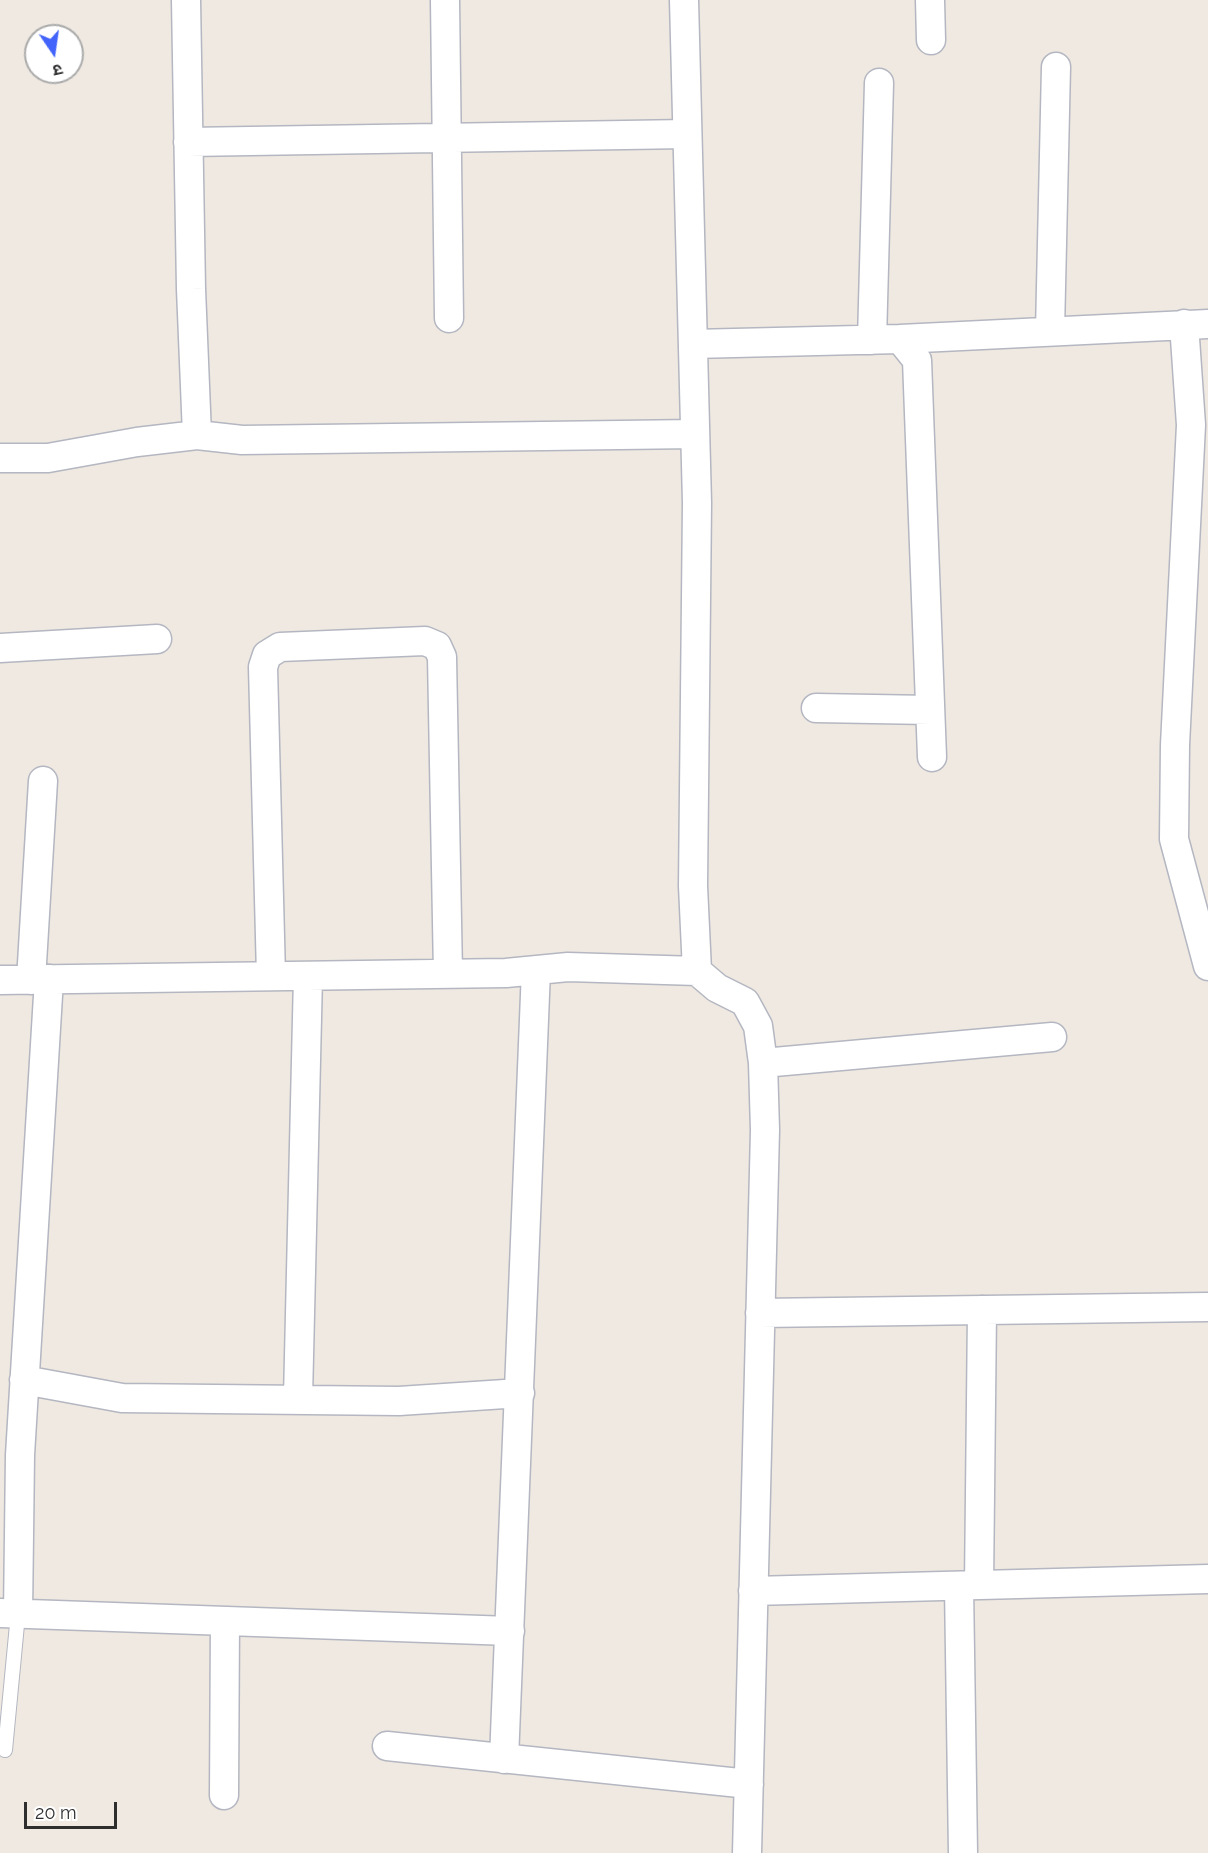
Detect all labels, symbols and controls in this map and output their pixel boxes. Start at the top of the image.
north arrow [24,24,84,84]
text: उ [51,60,64,80]
scale bar [27,1790,120,1828]
text: 20 m [35,1802,77,1823]

